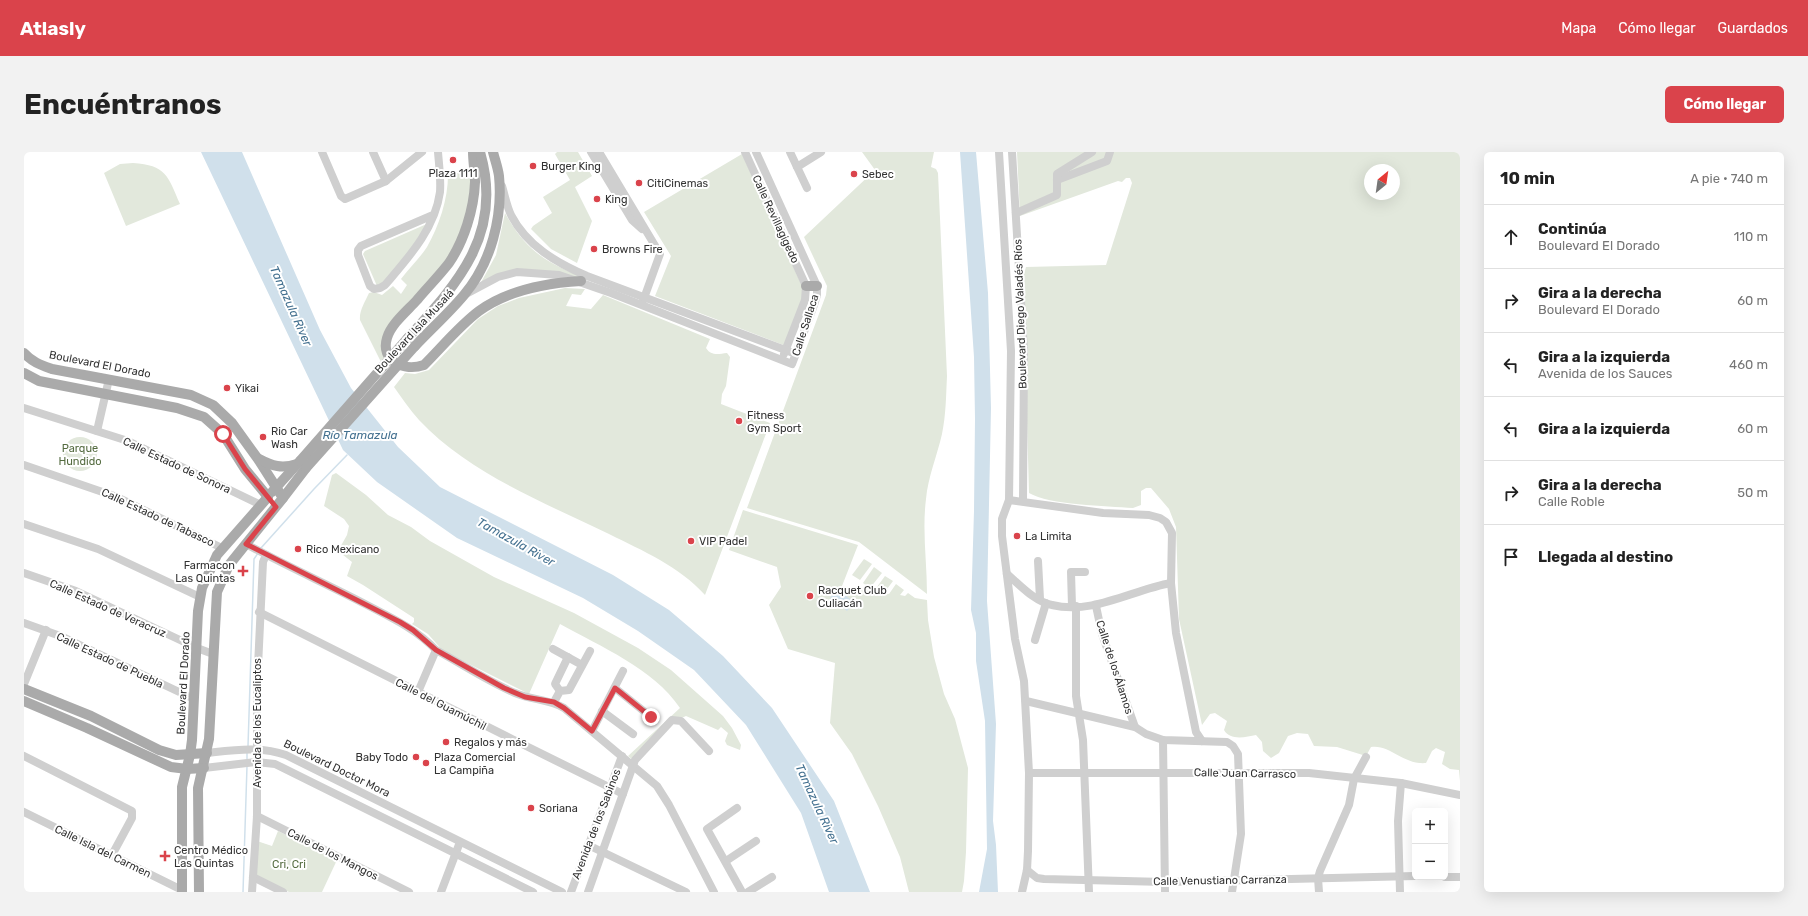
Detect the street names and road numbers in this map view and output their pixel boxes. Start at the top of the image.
street label: Calle Revillagigedo [749,173,802,265]
street label: Boulevard Diego Valadés Ríos [1011,238,1030,389]
street label: Boulevard Isla Musalá [372,287,457,376]
street label: Calle Sallaca [789,293,822,358]
street label: Boulevard El Dorado [48,348,152,381]
street label: Calle Estado de Sonora [121,435,233,496]
street label: Calle Estado de Tabasco [99,486,216,549]
street label: Calle Estado de Veracruz [47,577,169,640]
street label: Calle de los Álamos [1093,619,1136,716]
street label: Calle Estado de Puebla [54,630,165,691]
street label: Boulevard El Dorado [174,631,193,735]
street label: Avenida de los Eucaliptos [251,658,264,788]
street label: Calle del Guamúchil [393,676,488,733]
street label: Boulevard Doctor Mora [282,737,392,800]
street label: Calle Juan Carrasco [1194,766,1296,781]
street label: Avenida de los Sabinos [569,767,624,881]
street label: Calle Isla del Carmen [52,822,153,881]
street label: Calle de los Mangos [285,826,381,883]
street label: Calle Venustiano Carranza [1153,873,1287,888]

